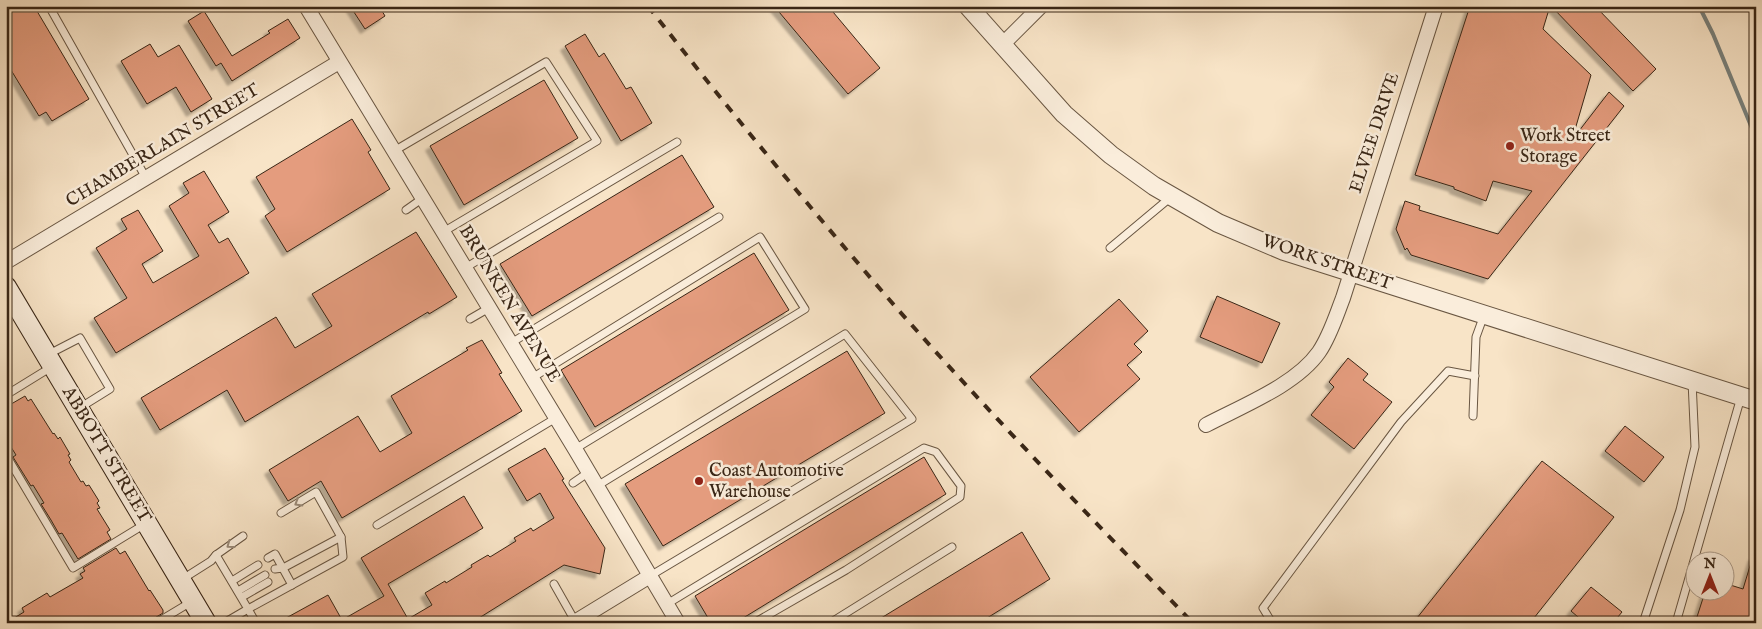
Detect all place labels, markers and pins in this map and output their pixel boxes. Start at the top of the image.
place label: Work Street Storage [1520,125,1611,169]
marker: Work Street Storage [1504,140,1516,152]
place label: Coast Automotive Warehouse [709,460,844,504]
marker: Coast Automotive Warehouse [693,475,705,487]

